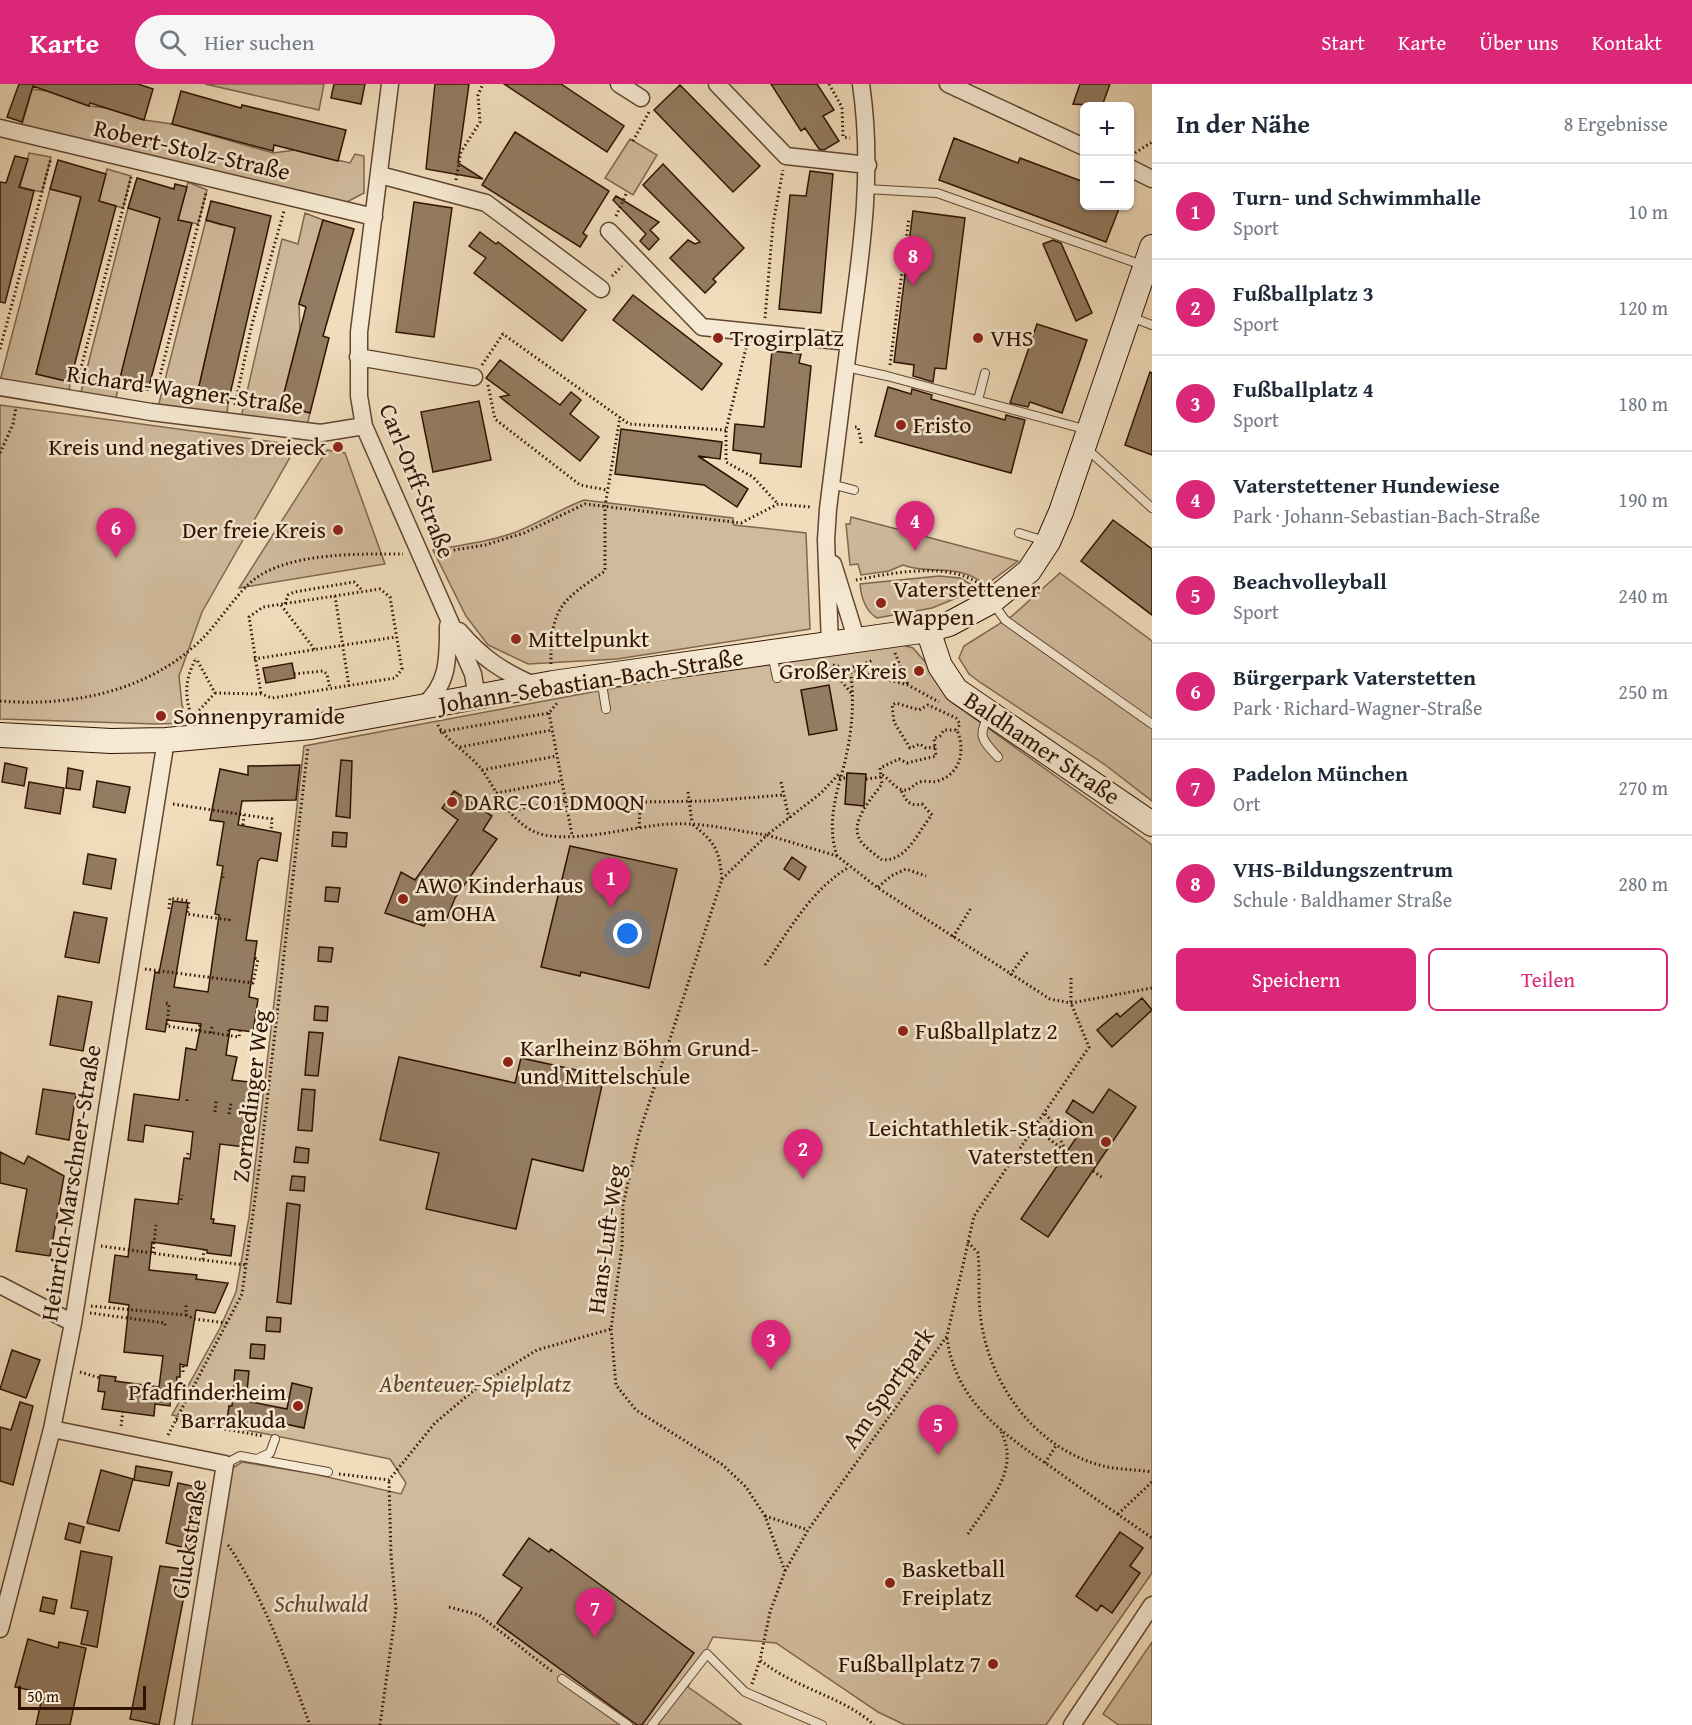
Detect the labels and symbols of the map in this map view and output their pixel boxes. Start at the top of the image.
street label: Robert-Stolz-Straße [90,110,294,189]
pin: 8 [894,236,932,286]
place label: Trogirplatz [730,320,844,355]
place label: VHS [990,320,1033,355]
marker: Trogirplatz [711,331,725,345]
marker: VHS [971,331,985,345]
street label: Richard-Wagner-Straße [65,356,306,423]
street label: Carl-Orff-Straße [371,398,464,563]
place label: Fristo [913,407,972,442]
marker: Fristo [894,418,908,432]
place label: Kreis und negatives Dreieck [48,429,327,464]
marker: Kreis und negatives Dreieck [331,440,345,454]
pin: 4 [896,502,934,551]
pin: 6 [96,508,136,558]
place label: Der freie Kreis [182,512,326,547]
marker: Der freie Kreis [331,523,345,537]
place label: Vaterstettener Wappen [893,571,1040,634]
marker: Vaterstettener Wappen [874,596,888,610]
place label: Mittelpunkt [528,621,650,656]
marker: Mittelpunkt [509,632,523,646]
street label: Johann-Sebastian-Bach-Straße [433,639,746,722]
place label: Großer Kreis [779,653,907,688]
marker: Großer Kreis [912,664,926,678]
street label: Baldhamer Straße [957,682,1127,813]
place label: Sonnenpyramide [173,698,345,733]
marker: Sonnenpyramide [154,709,168,723]
place label: DARC-C01 DM0QN [464,784,645,819]
marker: DARC-C01 DM0QN [445,795,459,809]
pin: 1 [592,858,630,908]
place label: AWO Kinderhaus am OHA [415,867,584,930]
marker: AWO Kinderhaus am OHA [396,892,410,906]
your location [613,919,642,948]
street label: Zornedinger Weg [223,1008,278,1184]
place label: Fußballplatz 2 [915,1013,1058,1048]
marker: Fußballplatz 2 [896,1024,910,1038]
place label: Karlheinz Böhm Grund- und Mittelschule [520,1030,759,1093]
street label: Heinrich-Marschner-Straße [31,1042,110,1324]
marker: Karlheinz Böhm Grund- und Mittelschule [501,1055,515,1069]
place label: Leichtathletik-Stadion Vaterstetten [868,1110,1095,1173]
pin: 2 [784,1130,822,1179]
marker: Leichtathletik-Stadion Vaterstetten [1099,1135,1113,1149]
street label: Hans-Luft-Weg [578,1162,633,1316]
street label: Am Sportpark [833,1319,943,1456]
pin: 3 [752,1320,790,1370]
park label: Abenteuer-Spielplatz [378,1366,572,1401]
place label: Pfadfinderheim Barrakuda [128,1374,287,1437]
marker: Pfadfinderheim Barrakuda [291,1399,305,1413]
pin: 5 [918,1406,958,1455]
street label: Gluckstraße [162,1477,215,1601]
place label: Basketball Freiplatz [902,1551,1005,1614]
marker: Basketball Freiplatz [883,1576,897,1590]
park label: Schulwald [274,1586,369,1621]
pin: 7 [576,1588,614,1638]
place label: Fußballplatz 7 [838,1646,981,1681]
marker: Fußballplatz 7 [986,1657,1000,1671]
scale bar [18,1683,146,1710]

